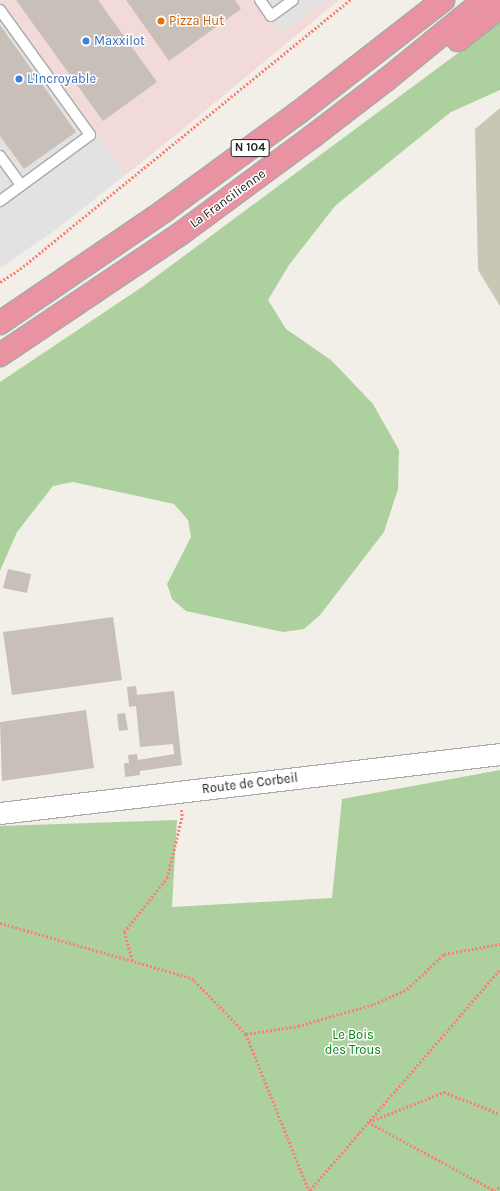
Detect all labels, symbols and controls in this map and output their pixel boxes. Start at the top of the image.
place label: Pizza Hut [169,13,224,29]
marker: Pizza Hut [156,16,166,26]
place label: Maxxilot [94,33,145,49]
marker: Maxxilot [81,36,91,46]
place label: L'Incroyable [27,71,96,87]
marker: L'Incroyable [14,74,24,84]
road number: N 104 [230,138,270,158]
street label: La Francilienne [187,166,269,232]
street label: Route de Corbeil [201,770,299,798]
park label: Le Bois des Trous [325,1028,381,1059]

